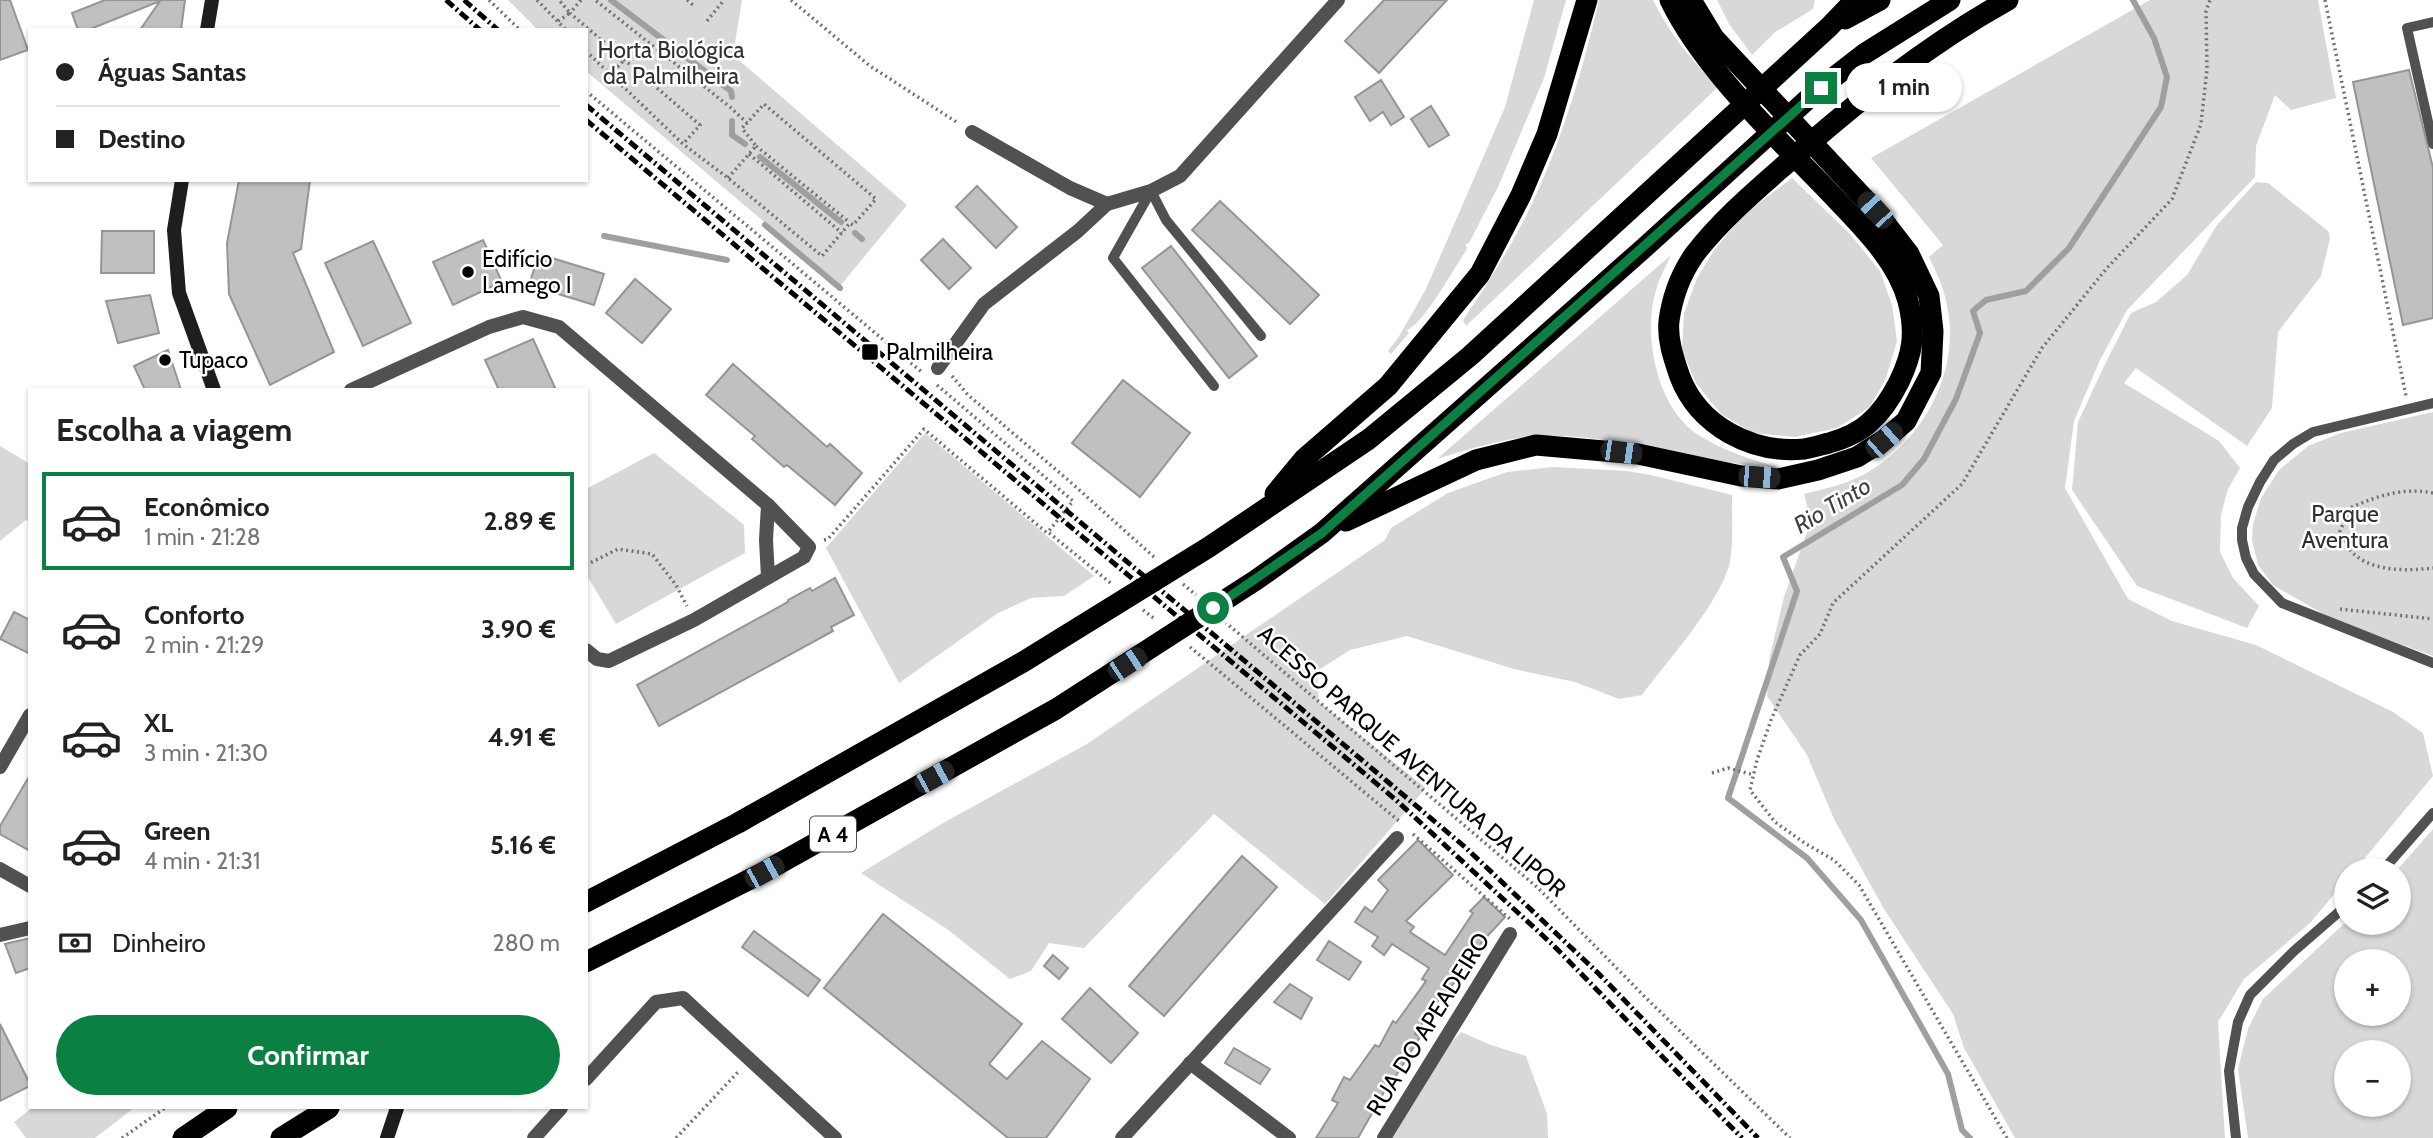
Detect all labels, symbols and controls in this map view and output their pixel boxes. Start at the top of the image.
park label: Horta Biológica da Palmilheira [597,36,745,90]
text: Águas Santas [98,56,246,88]
callout: 1 min [1846,64,1961,112]
route end [1805,72,1837,104]
text: 1 min [1878,73,1930,101]
text: Destino [98,123,185,155]
car [1853,187,1898,233]
place label: Edifício Lamego I [482,245,572,299]
marker: Edifício Lamego I [460,264,476,280]
place label: Palmilheira [886,338,993,366]
marker: Palmilheira [860,342,880,362]
place label: Tupaco [179,346,248,374]
marker: Tupaco [157,352,173,368]
text: Escolha a viagem [56,410,292,449]
car [1862,418,1907,462]
car [1599,439,1644,465]
car [1738,465,1781,489]
water label: Rio Tinto [1788,471,1876,539]
icon: car [60,490,123,553]
text: Econômico [144,491,270,523]
park label: Parque Aventura [2302,500,2388,554]
text: 2.89 € [484,505,556,537]
text: 1 min · 21:28 [144,523,261,551]
route start [1197,592,1229,624]
icon: car [60,598,123,661]
text: Conforto [144,599,245,631]
text: 3.90 € [481,613,556,645]
street label: ACESSO PARQUE AVENTURA DA LIPOR [1252,619,1572,903]
text: 2 min · 21:29 [144,631,264,659]
car [1104,644,1151,684]
icon: car [60,706,123,769]
text: XL [144,707,173,739]
text: 4.91 € [488,721,556,753]
text: 3 min · 21:30 [144,739,268,767]
car [911,758,958,796]
icon: car [60,814,123,877]
text: Green [144,815,211,847]
road number: A 4 [810,816,856,852]
text: 5.16 € [490,829,556,861]
text: 4 min · 21:31 [144,847,260,875]
car [741,853,788,891]
map controls [2334,858,2411,1117]
button: layers [2334,858,2411,935]
icon: cash [56,924,94,962]
text: Dinheiro [112,927,206,959]
street label: RUA DO APEADEIRO [1360,927,1496,1121]
text: 280 m [493,929,560,957]
button: + [2334,949,2411,1026]
button: Confirmar [56,1015,560,1095]
button: − [2334,1040,2411,1117]

